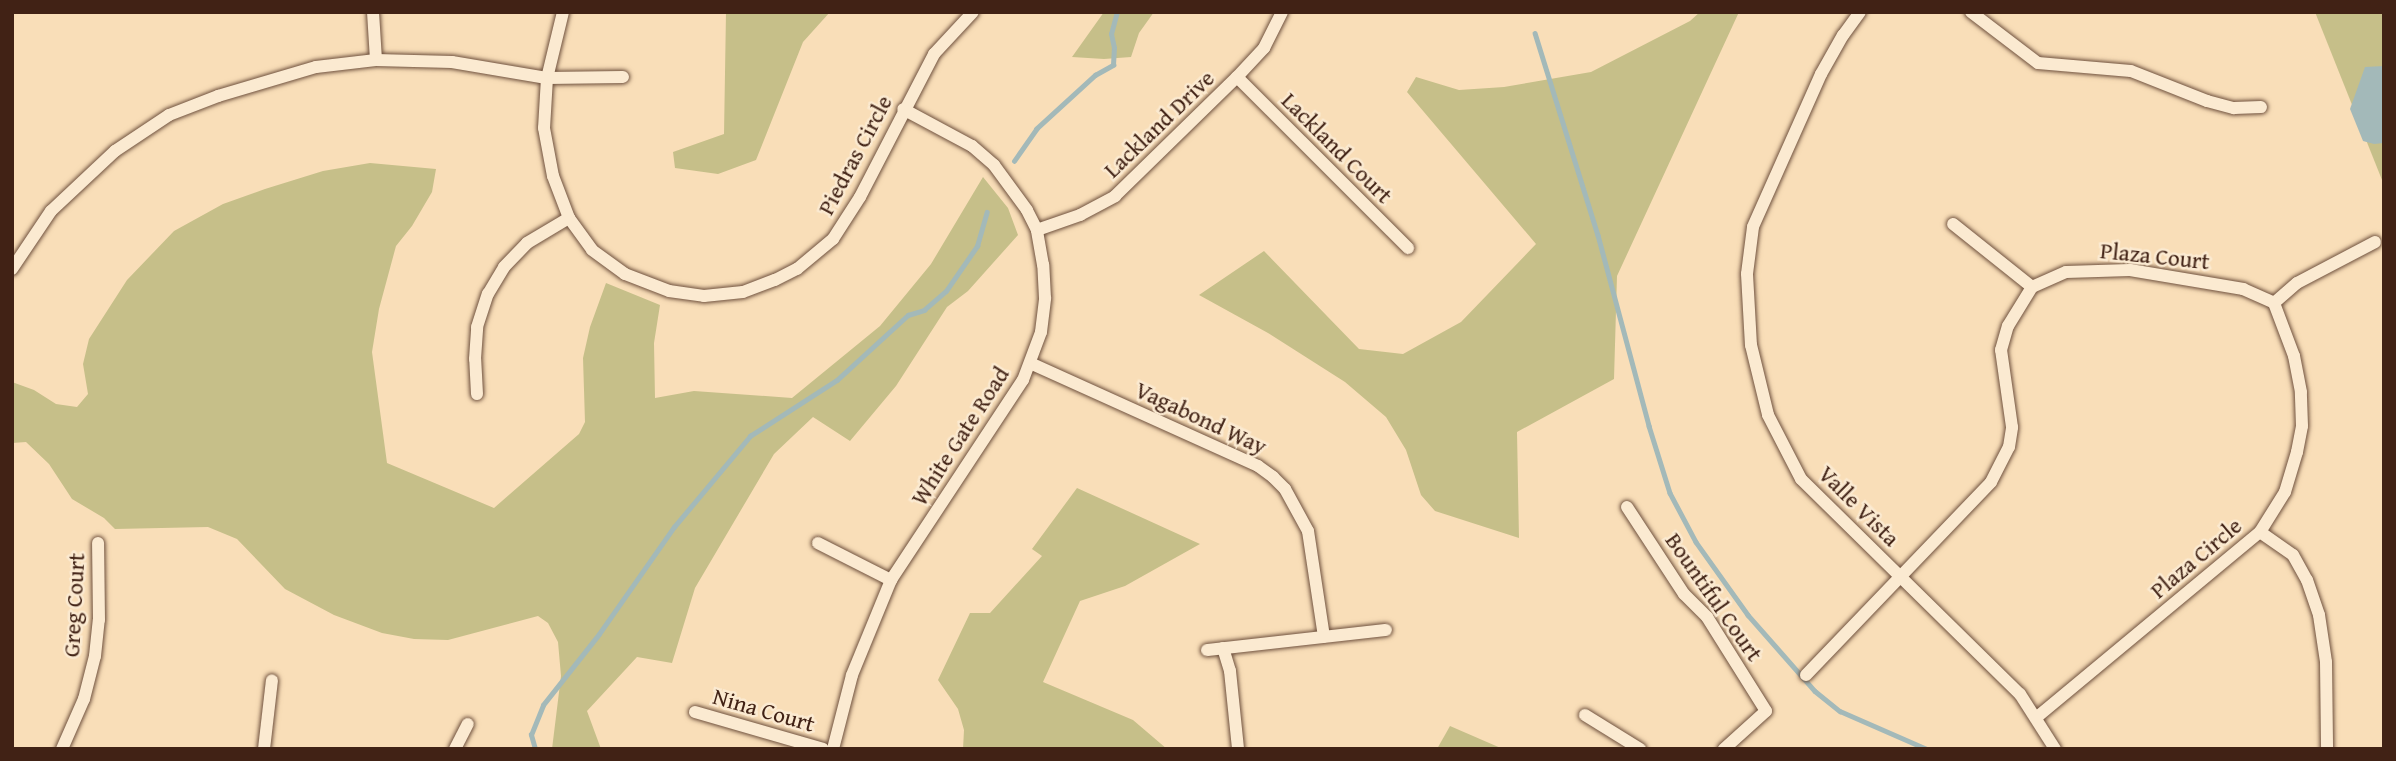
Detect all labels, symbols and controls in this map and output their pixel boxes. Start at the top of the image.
street label: Lackland Drive [1098,64,1220,184]
street label: Lackland Court [1276,87,1398,209]
street label: Piedras Circle [812,91,898,219]
street label: Plaza Court [2099,237,2211,275]
street label: White Gate Road [905,362,1015,510]
street label: Vagabond Way [1131,376,1271,460]
street label: Valle Vista [1813,460,1905,552]
street label: Plaza Circle [2145,512,2247,604]
street label: Bountiful Court [1660,528,1768,666]
street label: Greg Court [57,552,91,658]
street label: Nina Court [710,682,818,738]

